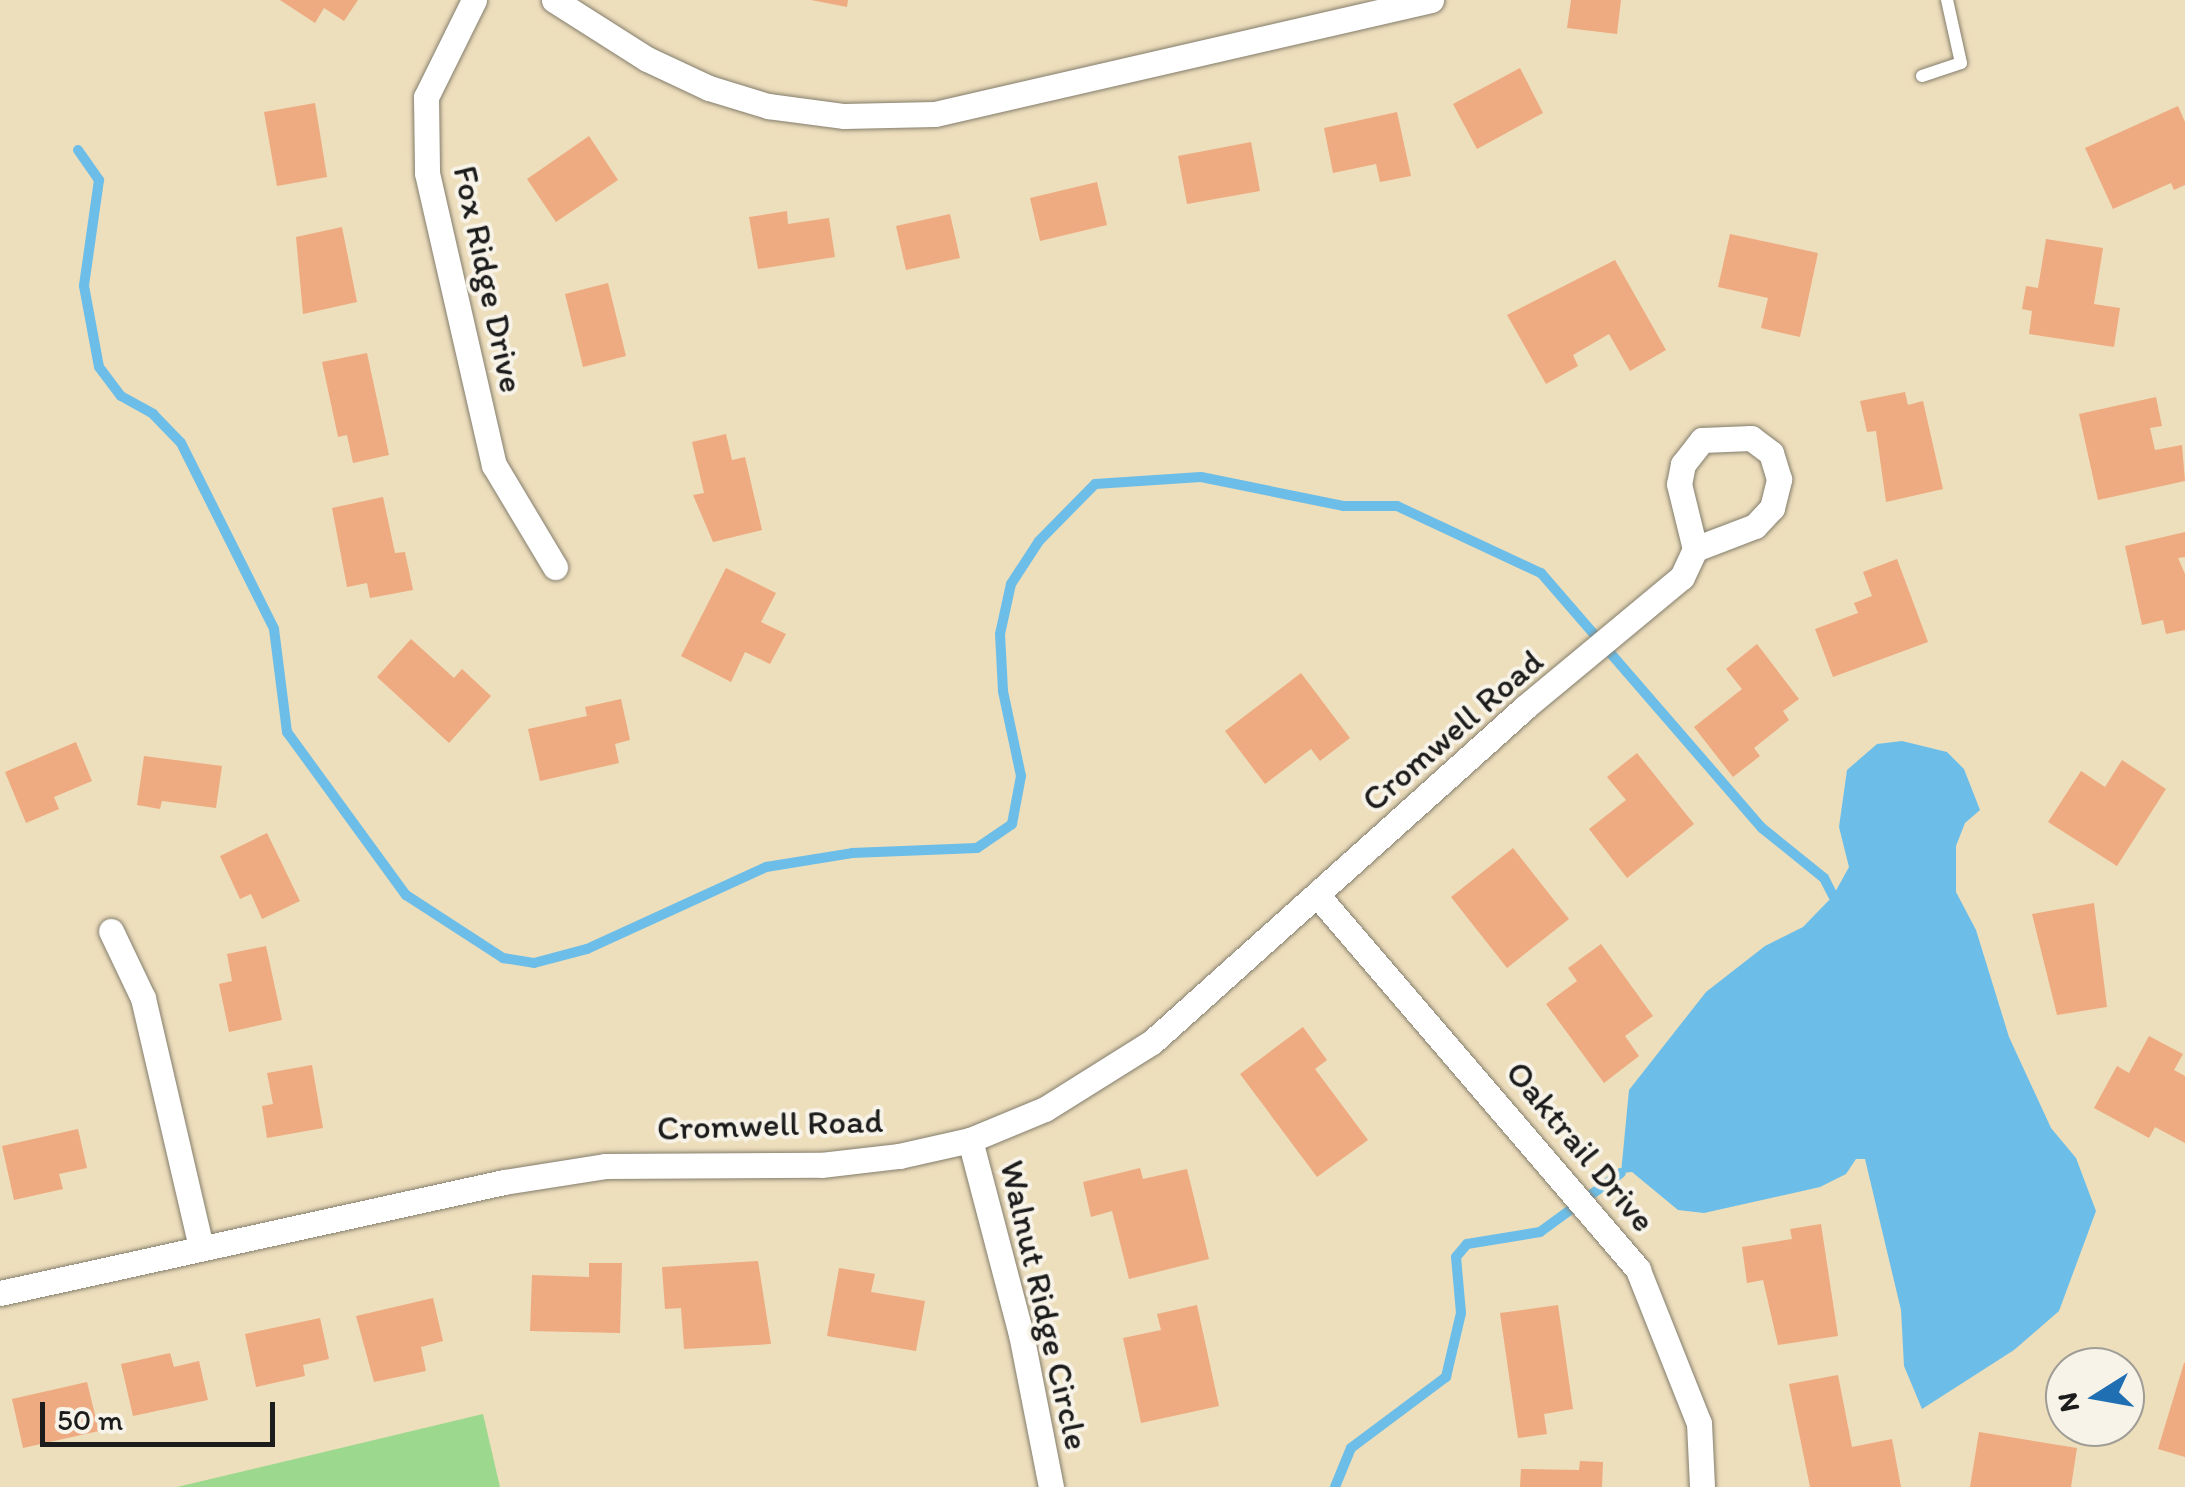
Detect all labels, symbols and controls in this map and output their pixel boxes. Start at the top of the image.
street label: Fox Ridge Drive [444,162,534,396]
street label: Cromwell Road [1353,640,1551,820]
street label: Oaktrail Drive [1497,1052,1665,1240]
street label: Cromwell Road [656,1099,884,1149]
street label: Walnut Ridge Circle [991,1156,1099,1454]
north arrow [2045,1347,2145,1447]
scale bar [45,1382,280,1444]
text: N [2049,1390,2086,1415]
text: 50 m [57,1401,123,1438]

